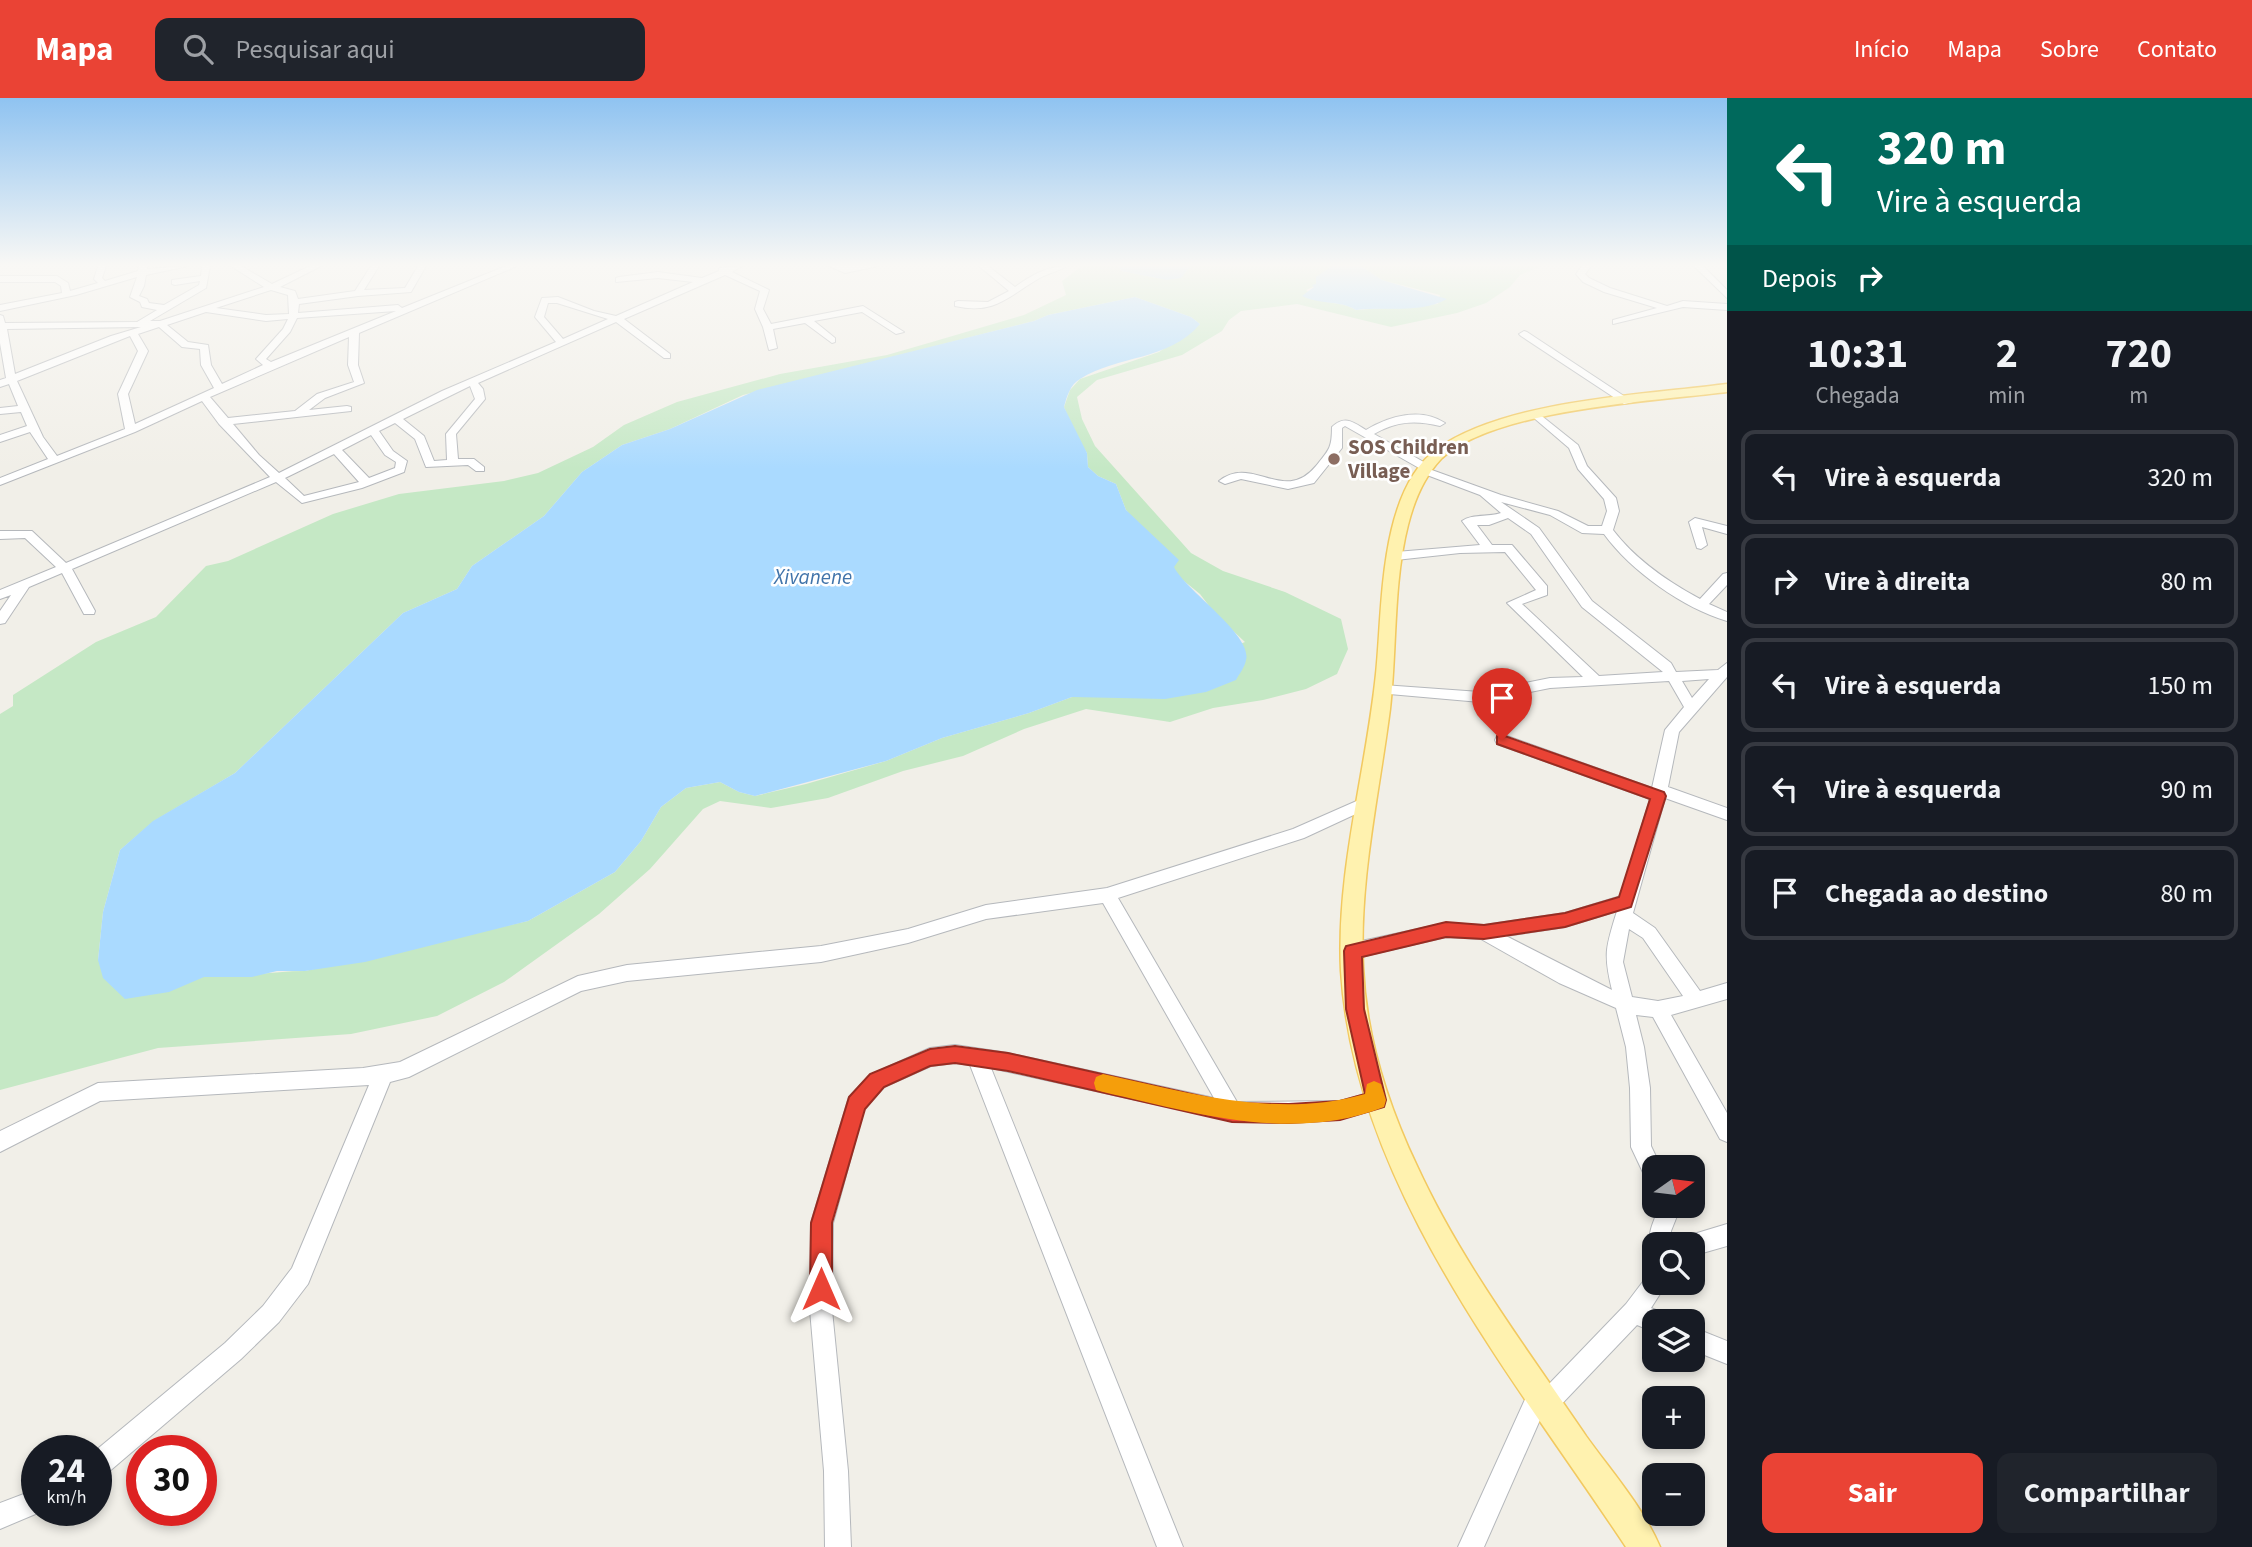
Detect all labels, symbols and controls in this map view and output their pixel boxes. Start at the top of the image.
search box [155,18,645,81]
text: Mapa [35,26,113,73]
icon: search [179,30,217,68]
text: Pesquisar aqui [235,31,395,68]
text: Início [1854,32,1909,67]
text: Mapa [1947,32,2002,67]
text: Sobre [2040,32,2099,67]
text: Contato [2137,32,2217,67]
text: 320 m [1877,114,2006,184]
icon: left [1762,126,1853,217]
text: Vire à esquerda [1877,179,2082,225]
icon: right [1851,259,1889,297]
text: Depois [1762,260,1837,297]
text: 10:31 [1807,324,1908,384]
text: 2 [1996,324,2018,384]
text: 720 [2105,324,2172,384]
text: Chegada [1816,379,1900,412]
text: min [1988,379,2026,412]
text: m [2129,379,2148,412]
place label: SOS Children Village [1347,432,1469,486]
marker: SOS Children Village [1326,451,1342,467]
icon: left [1766,458,1804,496]
text: Vire à esquerda [1825,459,2001,496]
text: 320 m [2147,459,2213,496]
water label: Xivanene [773,562,852,592]
icon: right [1766,562,1804,600]
text: Vire à direita [1825,563,1970,600]
text: 80 m [2160,563,2213,600]
icon: left [1766,666,1804,704]
text: Vire à esquerda [1825,667,2001,704]
text: 150 m [2147,667,2213,704]
pin [1472,668,1532,740]
icon: arrive [1483,679,1521,717]
icon: left [1766,770,1804,808]
text: Vire à esquerda [1825,771,2001,808]
text: 90 m [2160,771,2213,808]
icon: arrive [1766,874,1804,912]
text: Chegada ao destino [1825,875,2048,912]
text: 80 m [2160,875,2213,912]
north arrow [1642,1155,1704,1218]
map controls [1642,1155,1705,1526]
button: search [1642,1232,1705,1295]
position arrow [784,1252,858,1326]
button: layers [1642,1309,1705,1372]
button: + [1642,1386,1705,1449]
speed limit sign: 30 [126,1435,217,1526]
text: 24 [48,1446,85,1496]
button: Sair [1762,1453,1983,1533]
button: Compartilhar [1997,1453,2217,1533]
button: − [1642,1463,1705,1526]
text: km/h [47,1485,86,1510]

